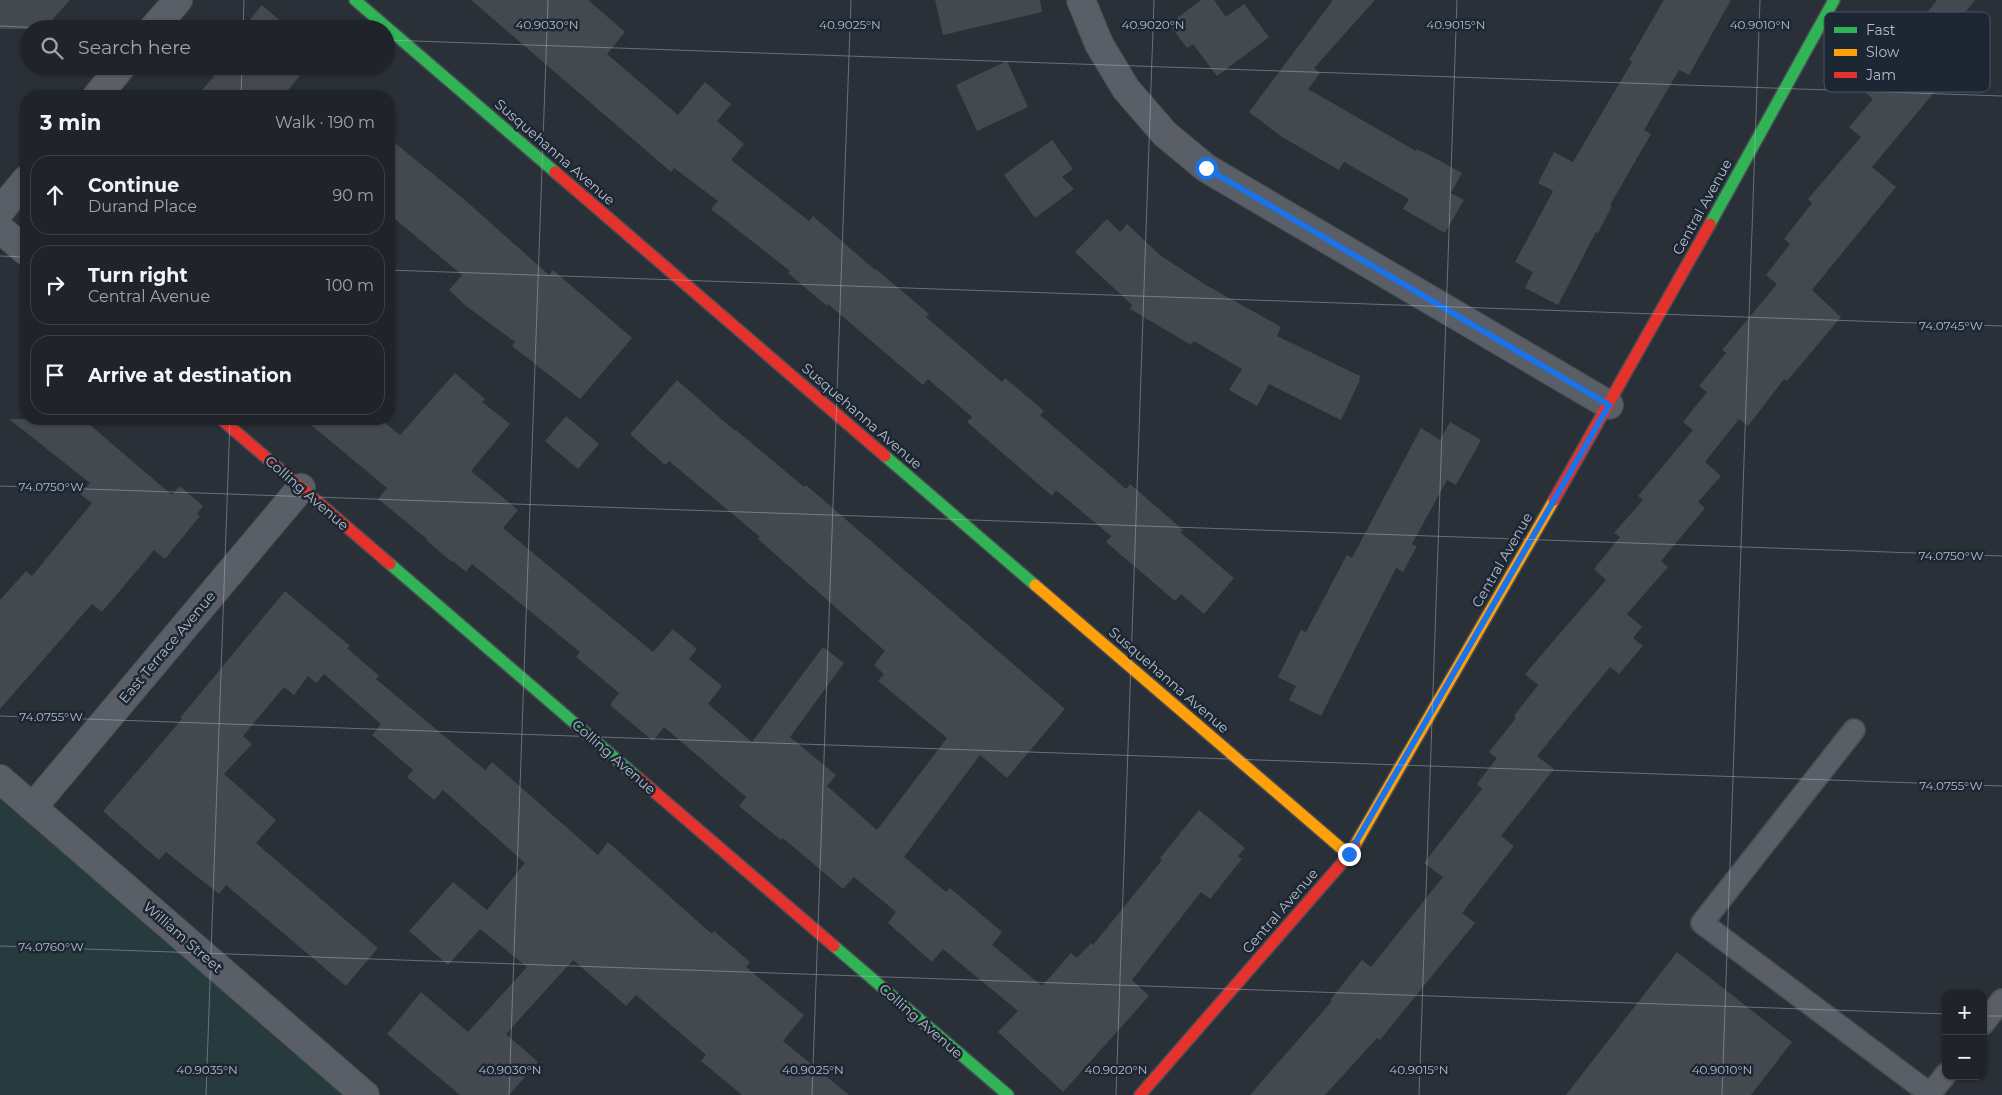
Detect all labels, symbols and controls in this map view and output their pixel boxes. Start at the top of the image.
legend [1824,12,1990,92]
text: 40.9030°N [516,17,578,32]
text: 40.9025°N [819,17,881,32]
text: 40.9020°N [1121,17,1185,32]
text: 40.9015°N [1426,17,1486,32]
text: 40.9010°N [1730,17,1790,32]
search box [20,20,395,75]
text: Fast [1866,21,1896,39]
icon: search [38,34,66,62]
text: Search here [78,36,191,59]
text: Slow [1866,43,1900,61]
text: Jam [1865,66,1896,84]
street label: Susquehanna Avenue [491,95,619,209]
text: 3 min [40,110,101,135]
text: Walk · 190 m [275,113,375,132]
street label: Central Avenue [1668,156,1736,258]
route start [1195,157,1218,180]
text: Continue [88,174,179,197]
icon: ahead [41,181,69,209]
text: 90 m [332,186,374,205]
text: Durand Place [88,197,197,216]
text: Turn right [88,264,188,287]
icon: right [41,271,69,299]
text: 100 m [326,276,374,295]
text: Central Avenue [88,287,210,306]
text: 74.0745°W [1919,318,1983,333]
street label: Susquehanna Avenue [798,359,926,473]
icon: arrive [41,361,69,389]
text: Arrive at destination [88,364,292,387]
street label: Colling Avenue [261,452,353,534]
text: 74.0750°W [18,479,84,494]
street label: Central Avenue [1468,509,1536,611]
text: 74.0750°W [1918,548,1984,563]
street label: East Terrace Avenue [115,587,219,707]
street label: Susquehanna Avenue [1105,623,1233,737]
text: 74.0755°W [19,709,83,724]
street label: Colling Avenue [568,716,660,798]
text: 74.0755°W [1919,778,1983,793]
route end [1338,843,1361,866]
street label: Central Avenue [1238,865,1322,957]
street label: William Street [140,898,227,977]
text: 74.0760°W [18,939,84,954]
street label: Colling Avenue [875,980,967,1062]
map controls [1942,990,1987,1080]
button: + [1942,990,1987,1035]
button: − [1942,1035,1987,1080]
text: 40.9035°N [176,1062,238,1077]
text: 40.9030°N [479,1062,541,1077]
text: 40.9025°N [782,1062,844,1077]
text: 40.9020°N [1084,1062,1148,1077]
text: 40.9015°N [1389,1062,1449,1077]
text: 40.9010°N [1692,1062,1752,1077]

